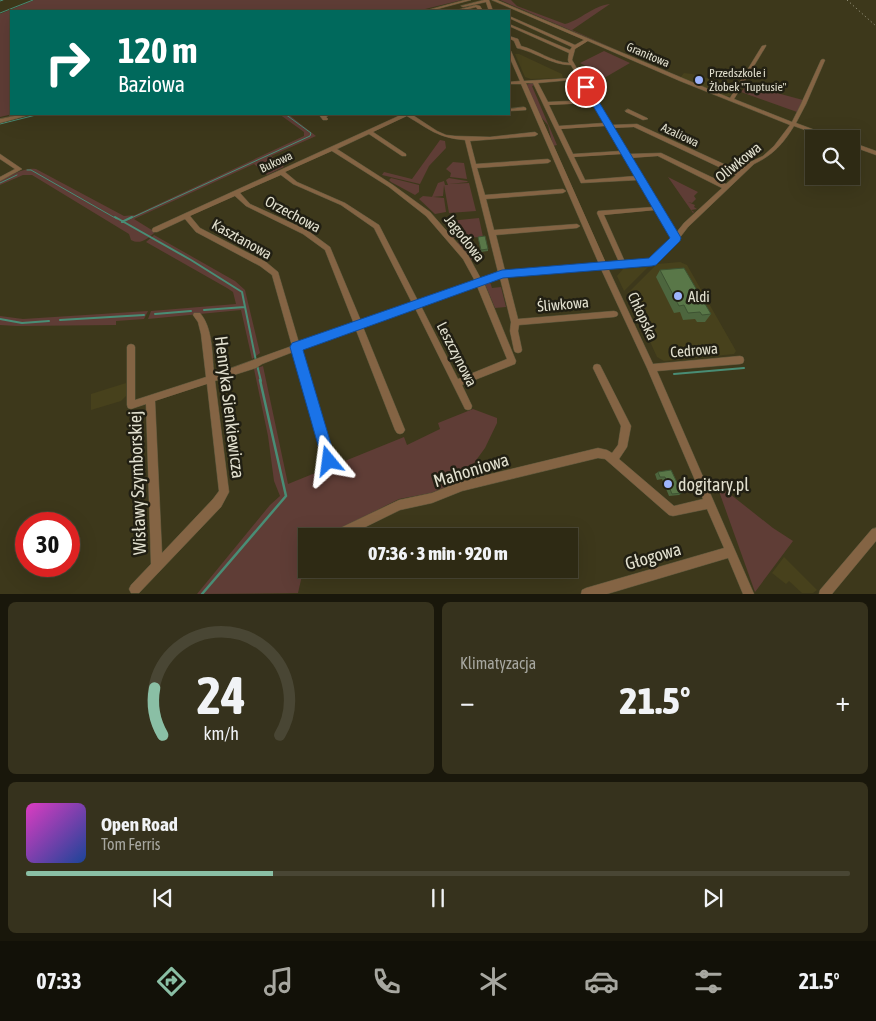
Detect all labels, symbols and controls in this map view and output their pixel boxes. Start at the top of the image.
icon: right [35,30,100,95]
text: 120 m [118,30,197,70]
street label: Granitowa [624,40,672,70]
pin [565,66,607,108]
place label: Przedszkole i Żłobek "Tuptusie" [709,66,787,94]
text: Baziowa [118,71,185,97]
icon: arrive [572,73,600,101]
marker: Przedszkole i Żłobek "Tuptusie" [693,74,705,86]
street label: Azaliowa [659,120,701,150]
map controls [805,130,860,185]
button: search [805,130,860,185]
street label: Oliwkowa [712,138,764,186]
street label: Bukowa [257,148,295,176]
street label: Orzechowa [262,192,324,236]
street label: Jagodowa [441,211,489,265]
street label: Kasztanowa [209,216,275,262]
place label: Aldi [688,288,710,305]
street label: Chłopska [625,289,661,343]
marker: Aldi [672,290,684,302]
street label: Śliwkowa [537,293,589,315]
street label: Leszczynowa [433,319,481,389]
street label: Henryka Sienkiewicza [211,335,249,479]
street label: Cedrowa [669,339,719,361]
street label: Wisławy Szymborskiej [124,411,150,555]
position arrow [302,434,354,486]
street label: Mahoniowa [431,449,511,491]
place label: dogitary.pl [678,474,749,495]
marker: dogitary.pl [662,478,674,490]
speed limit sign: 30 [15,512,80,577]
street label: Głogowa [623,538,683,574]
text: 07:36 · 3 min · 920 m [368,542,508,564]
text: Klimatyzacja [460,654,536,672]
text: 24 [197,665,245,725]
text: 21.5° [620,679,690,722]
text: − [460,685,475,717]
text: + [835,685,850,717]
text: km/h [203,723,239,744]
text: Open Road [101,813,178,835]
text: Tom Ferris [101,835,160,853]
icon: previous [149,884,177,912]
icon: pause [424,884,452,912]
icon: next [699,884,727,912]
icon: directions [154,964,189,999]
icon: music [261,964,296,999]
icon: phone [369,964,404,999]
icon: climate [476,964,511,999]
icon: car [584,964,619,999]
icon: filters [691,964,726,999]
text: 07:33 [36,968,82,994]
text: 21.5° [799,968,840,994]

